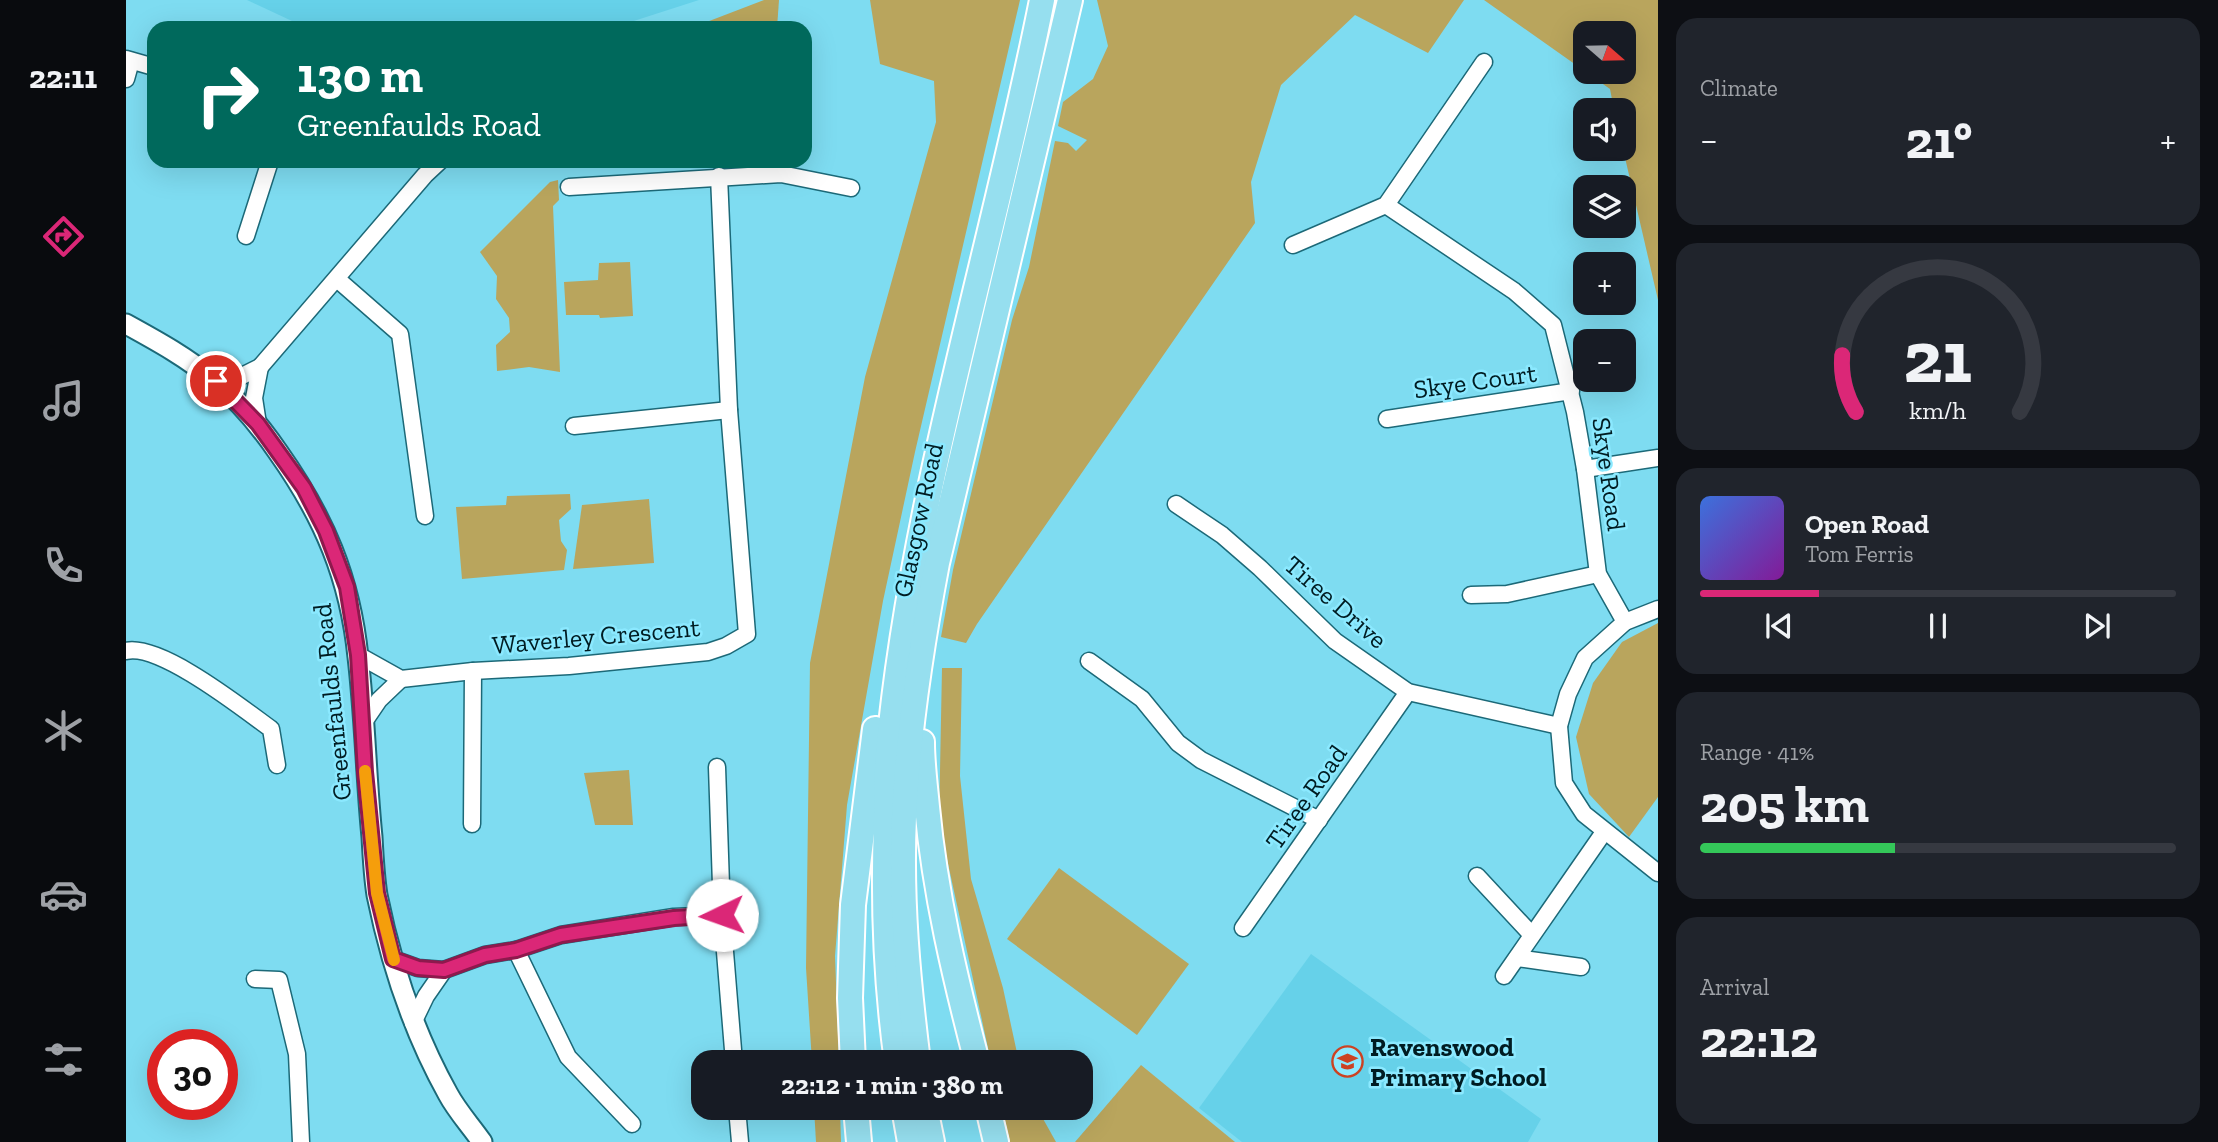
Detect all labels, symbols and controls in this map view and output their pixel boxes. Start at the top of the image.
north arrow [1573,21,1636,84]
map controls [1573,21,1636,392]
text: 130 m [297,46,423,105]
icon: right [182,49,273,140]
text: 22:11 [29,58,97,96]
text: Climate [1700,74,1778,102]
button: sound [1573,98,1636,161]
text: Greenfaulds Road [297,106,541,144]
text: 21° [1905,109,1972,171]
text: − [1700,117,1718,163]
text: + [2160,117,2176,163]
button: layers [1573,175,1636,238]
icon: directions [39,212,88,261]
button: + [1573,252,1636,315]
text: 21 [1904,314,1972,402]
button: − [1573,329,1636,392]
pin [186,351,246,411]
street label: Skye Court [1412,356,1539,405]
icon: arrive [197,362,235,400]
icon: music [39,376,88,425]
text: km/h [1909,395,1967,425]
street label: Skye Road [1585,415,1633,533]
street label: Glasgow Road [886,440,950,600]
text: Open Road [1805,508,1929,540]
text: Tom Ferris [1805,540,1914,568]
icon: phone [39,541,88,590]
street label: Tiree Drive [1278,549,1394,655]
street label: Greenfaulds Road [306,602,358,802]
icon: previous [1760,607,1798,645]
icon: pause [1919,607,1957,645]
icon: next [2078,607,2116,645]
street label: Waverley Crescent [491,611,701,661]
icon: climate [39,706,88,755]
street label: Tiree Road [1258,738,1354,856]
text: Range · 41% [1700,738,1814,766]
text: 205 km [1700,773,1869,835]
icon: car [39,870,88,919]
position arrow [685,878,759,952]
text: Arrival [1700,973,1769,1001]
text: 22:12 [1700,1008,1818,1070]
speed limit sign: 30 [147,1029,238,1120]
place label: Ravenswood Primary School [1370,1031,1547,1093]
icon: filters [39,1035,88,1084]
school or university icon: Ravenswood Primary School [1330,1045,1364,1079]
text: 22:12 · 1 min · 380 m [781,1069,1003,1101]

